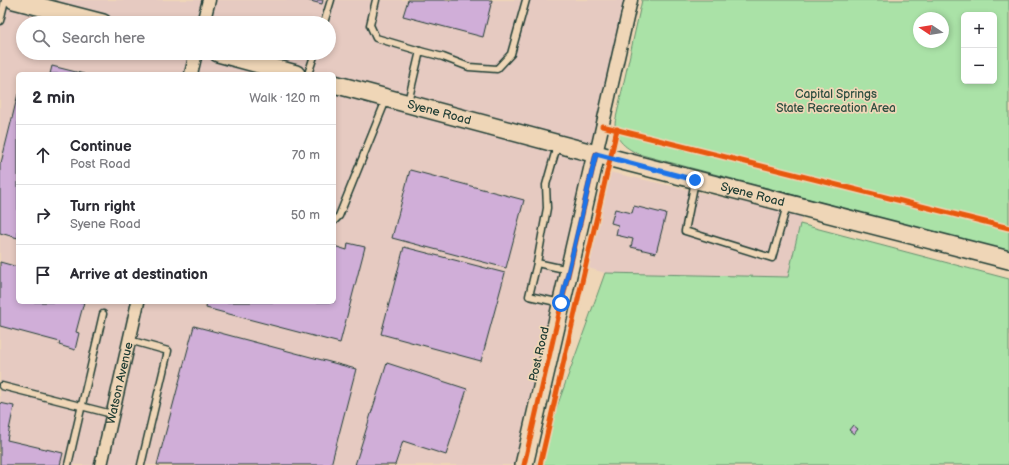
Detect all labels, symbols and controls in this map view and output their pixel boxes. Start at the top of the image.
north arrow [913,12,949,48]
map controls [961,12,997,84]
button: + [961,12,997,48]
search box [16,16,336,60]
icon: search [30,27,52,49]
text: Search here [62,29,145,48]
button: − [961,48,997,84]
park label: Capital Springs State Recreation Area [776,87,896,116]
text: 2 min [32,88,75,108]
text: Walk · 120 m [249,90,320,106]
street label: Syene Road [406,97,473,128]
text: Continue [70,137,132,156]
icon: ahead [32,144,54,166]
text: 70 m [292,147,320,163]
text: Post Road [70,156,130,172]
route end [686,171,704,189]
street label: Syene Road [719,179,786,210]
text: Turn right [70,197,135,216]
icon: right [32,204,54,226]
text: 50 m [291,207,320,223]
text: Syene Road [70,216,141,232]
icon: arrive [32,264,54,286]
text: Arrive at destination [70,265,208,284]
route start [552,294,570,312]
street label: Post Road [526,325,553,383]
street label: Watson Avenue [103,341,137,426]

